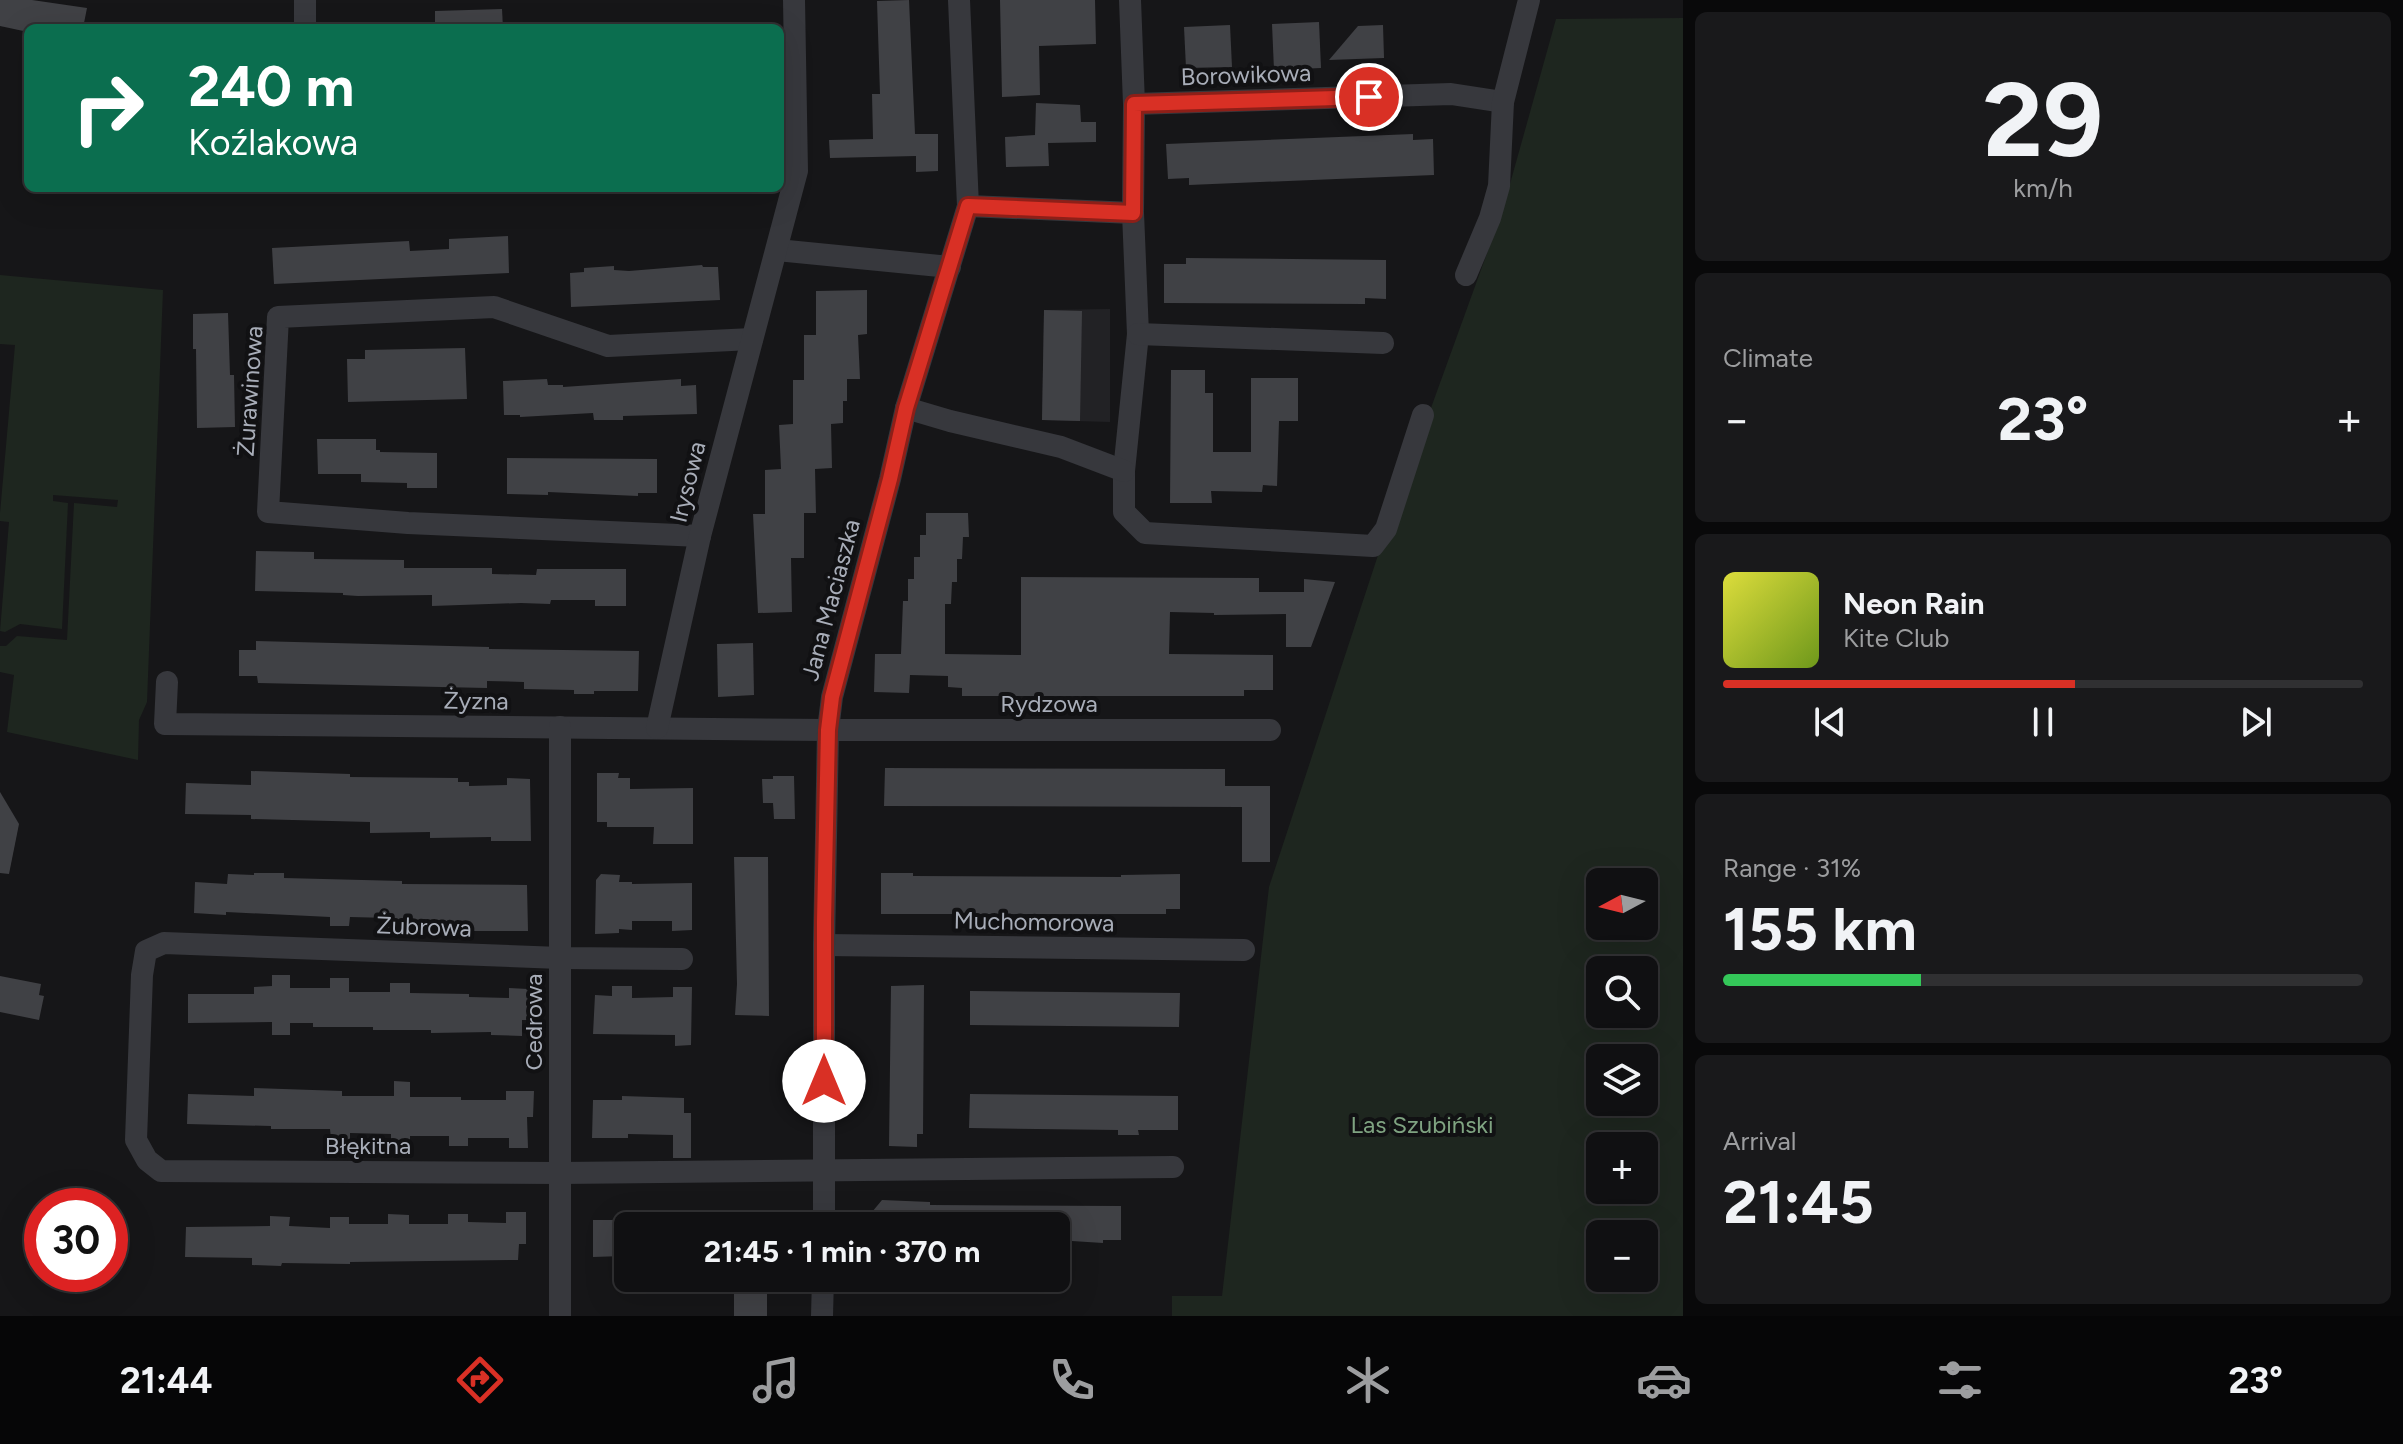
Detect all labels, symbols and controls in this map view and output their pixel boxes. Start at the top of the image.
text: 240 m [188,53,354,120]
icon: right [56,56,160,160]
text: 29 [1983,57,2103,182]
street label: Borowikowa [1180,58,1312,91]
pin [1335,63,1403,131]
icon: arrive [1347,75,1391,119]
text: Koźlakowa [188,121,358,164]
text: km/h [2013,172,2073,204]
street label: Żurawinowa [230,325,269,457]
text: Climate [1723,342,1813,374]
text: 23° [1998,383,2088,455]
text: − [1723,393,1750,446]
text: + [2336,393,2363,446]
street label: Irysowa [663,438,712,526]
street label: Jana Maciaszka [795,516,866,684]
text: Neon Rain [1843,585,1985,622]
text: Kite Club [1843,622,1949,654]
street label: Żyzna [443,685,509,716]
street label: Rydzowa [1000,689,1098,718]
icon: previous [1808,700,1852,744]
icon: pause [2021,700,2065,744]
icon: next [2234,700,2278,744]
text: Range · 31% [1723,852,1861,884]
north arrow [1586,868,1658,940]
map controls [1586,868,1658,1292]
text: 155 km [1723,893,1917,965]
street label: Muchomorowa [953,906,1115,937]
street label: Żubrowa [376,910,472,943]
button: search [1586,956,1658,1028]
street label: Cedrowa [519,974,548,1070]
position arrow [782,1039,866,1123]
button: layers [1586,1044,1658,1116]
park label: Las Szubiński [1350,1110,1494,1139]
text: Arrival [1723,1125,1796,1157]
street label: Błękitna [325,1131,411,1160]
button: + [1586,1132,1658,1204]
text: 21:45 [1723,1166,1874,1238]
speed limit sign: 30 [24,1188,128,1292]
button: − [1586,1220,1658,1292]
text: 21:45 · 1 min · 370 m [704,1233,980,1270]
icon: directions [452,1352,508,1408]
icon: music [748,1352,804,1408]
icon: phone [1044,1352,1100,1408]
icon: climate [1340,1352,1396,1408]
icon: car [1636,1352,1692,1408]
icon: filters [1932,1352,1988,1408]
text: 21:44 [120,1359,212,1402]
text: 23° [2228,1359,2283,1402]

